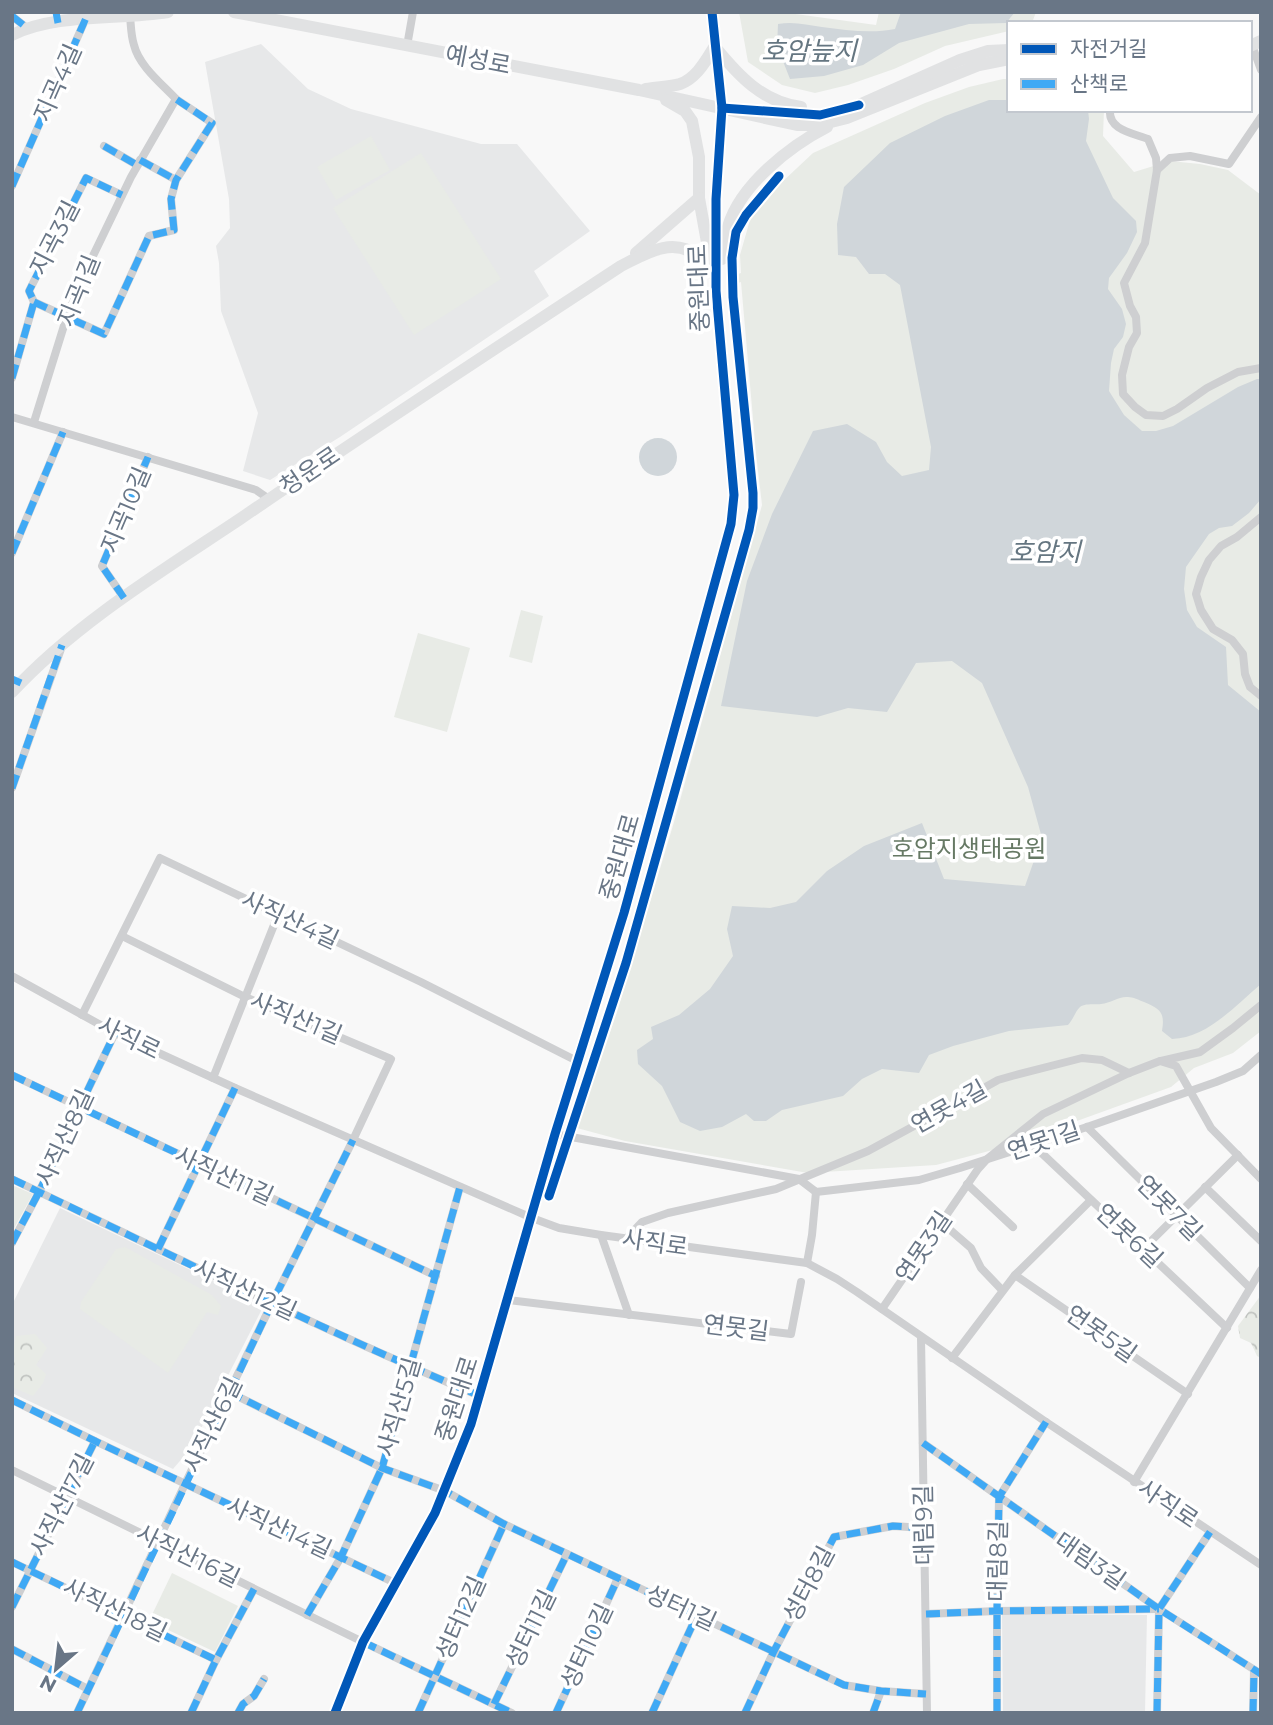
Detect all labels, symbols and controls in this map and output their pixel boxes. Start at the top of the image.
legend [1007,21,1252,112]
water label: 호암늪지 [761,35,859,67]
text: 자전거길 [1070,36,1147,61]
street label: 지곡4길 [28,39,87,126]
street label: 예성로 [443,39,513,80]
text: 산책로 [1070,71,1128,96]
street label: 지곡3길 [24,196,86,280]
street label: 중원대로 [682,243,715,333]
street label: 지곡1길 [51,251,106,331]
street label: 청운로 [274,440,345,501]
street label: 지곡10길 [94,462,157,557]
water label: 호암지 [1009,536,1083,568]
street label: 중원대로 [593,810,646,903]
park label: 호암지생태공원 [892,834,1046,863]
street label: 사직산4길 [237,884,344,955]
street label: 사직산1길 [246,985,346,1050]
street label: 사직로 [93,1010,165,1065]
street label: 연못4길 [906,1074,992,1139]
street label: 사직산8길 [30,1085,100,1191]
street label: 연못1길 [1004,1115,1084,1166]
street label: 사직산11길 [170,1140,278,1211]
street label: 연못7길 [1131,1169,1208,1246]
street label: 연못6길 [1090,1197,1169,1274]
street label: 연못3길 [889,1206,958,1288]
street label: 사직로 [620,1224,690,1261]
street label: 사직산12길 [189,1253,301,1326]
street label: 연못5길 [1060,1299,1142,1368]
street label: 연못길 [701,1309,771,1346]
street label: 중원대로 [429,1352,484,1445]
street label: 사직산5길 [371,1354,427,1460]
street label: 사직산6길 [177,1372,248,1477]
street label: 사직산17길 [23,1449,100,1561]
street label: 사직로 [1133,1473,1204,1534]
street label: 대림9길 [908,1484,939,1566]
street label: 사직산14길 [222,1491,336,1565]
street label: 사직산16길 [132,1518,245,1593]
street label: 대림8길 [982,1520,1013,1602]
street label: 대림3길 [1049,1526,1131,1595]
street label: 성터8길 [777,1541,841,1627]
street label: 성터12길 [429,1571,492,1664]
street label: 사직산18길 [58,1572,172,1647]
street label: 성터1길 [641,1579,721,1637]
street label: 성터11길 [499,1585,562,1673]
street label: 성터10길 [554,1599,619,1693]
north arrow [21,1634,91,1704]
text: N [36,1670,60,1697]

